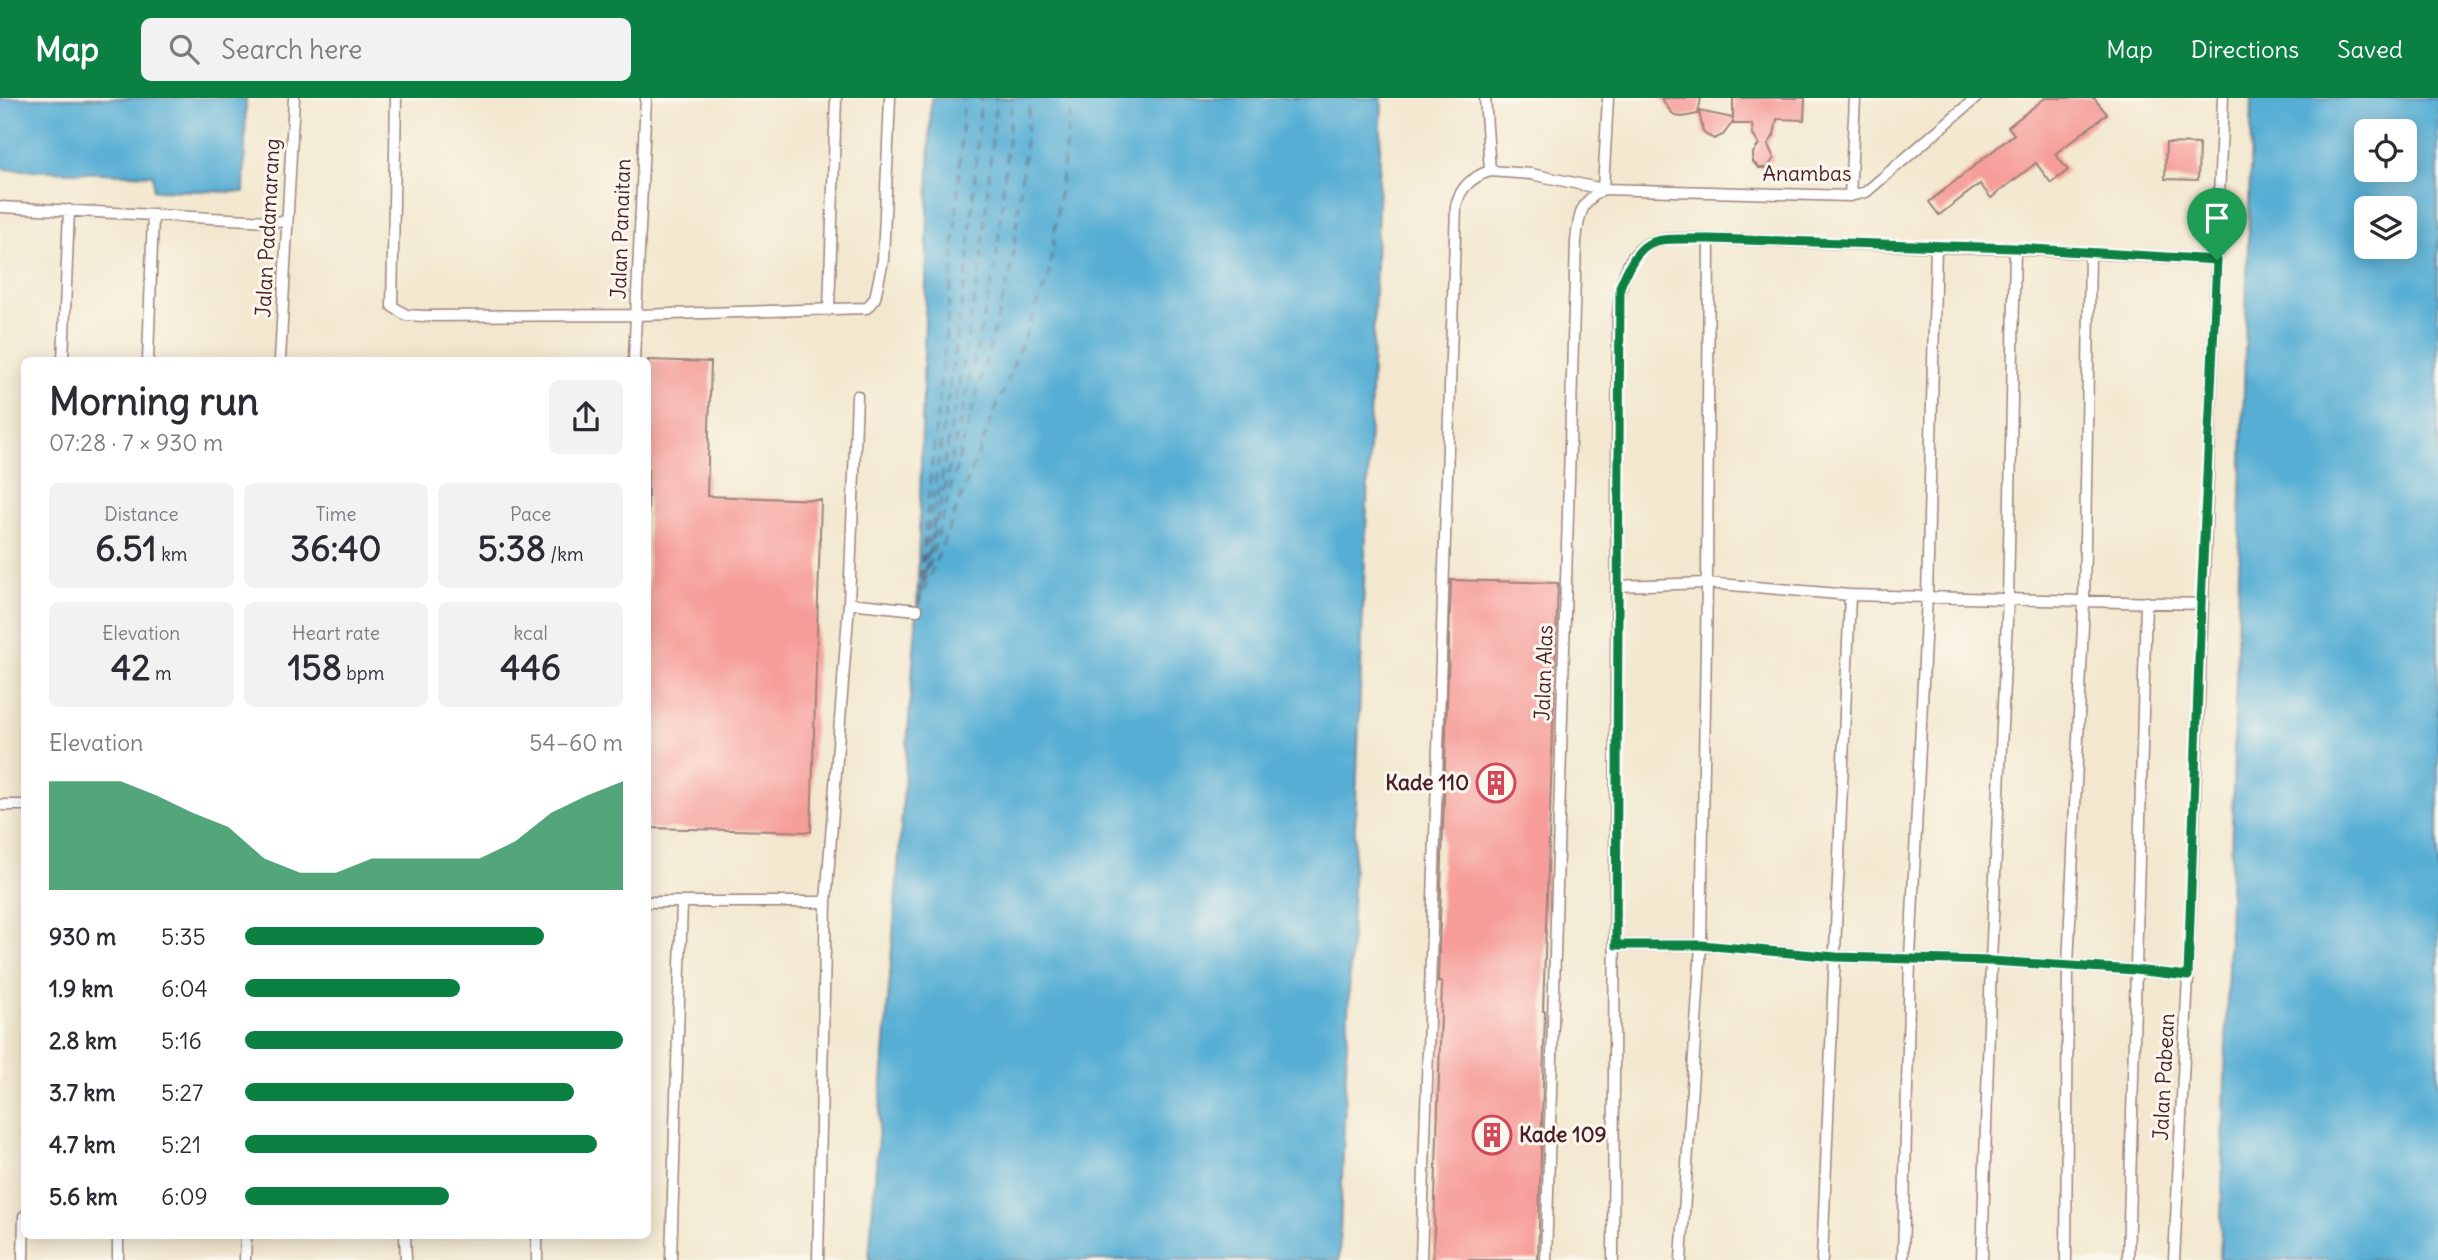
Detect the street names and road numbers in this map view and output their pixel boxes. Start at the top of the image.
street label: Jalan Padamarang [249,138,286,318]
street label: Jalan Panaitan [605,158,636,300]
street label: Anambas [1762,160,1852,187]
street label: Jalan Alas [1528,624,1559,722]
street label: Jalan Pabean [2147,1013,2180,1141]

